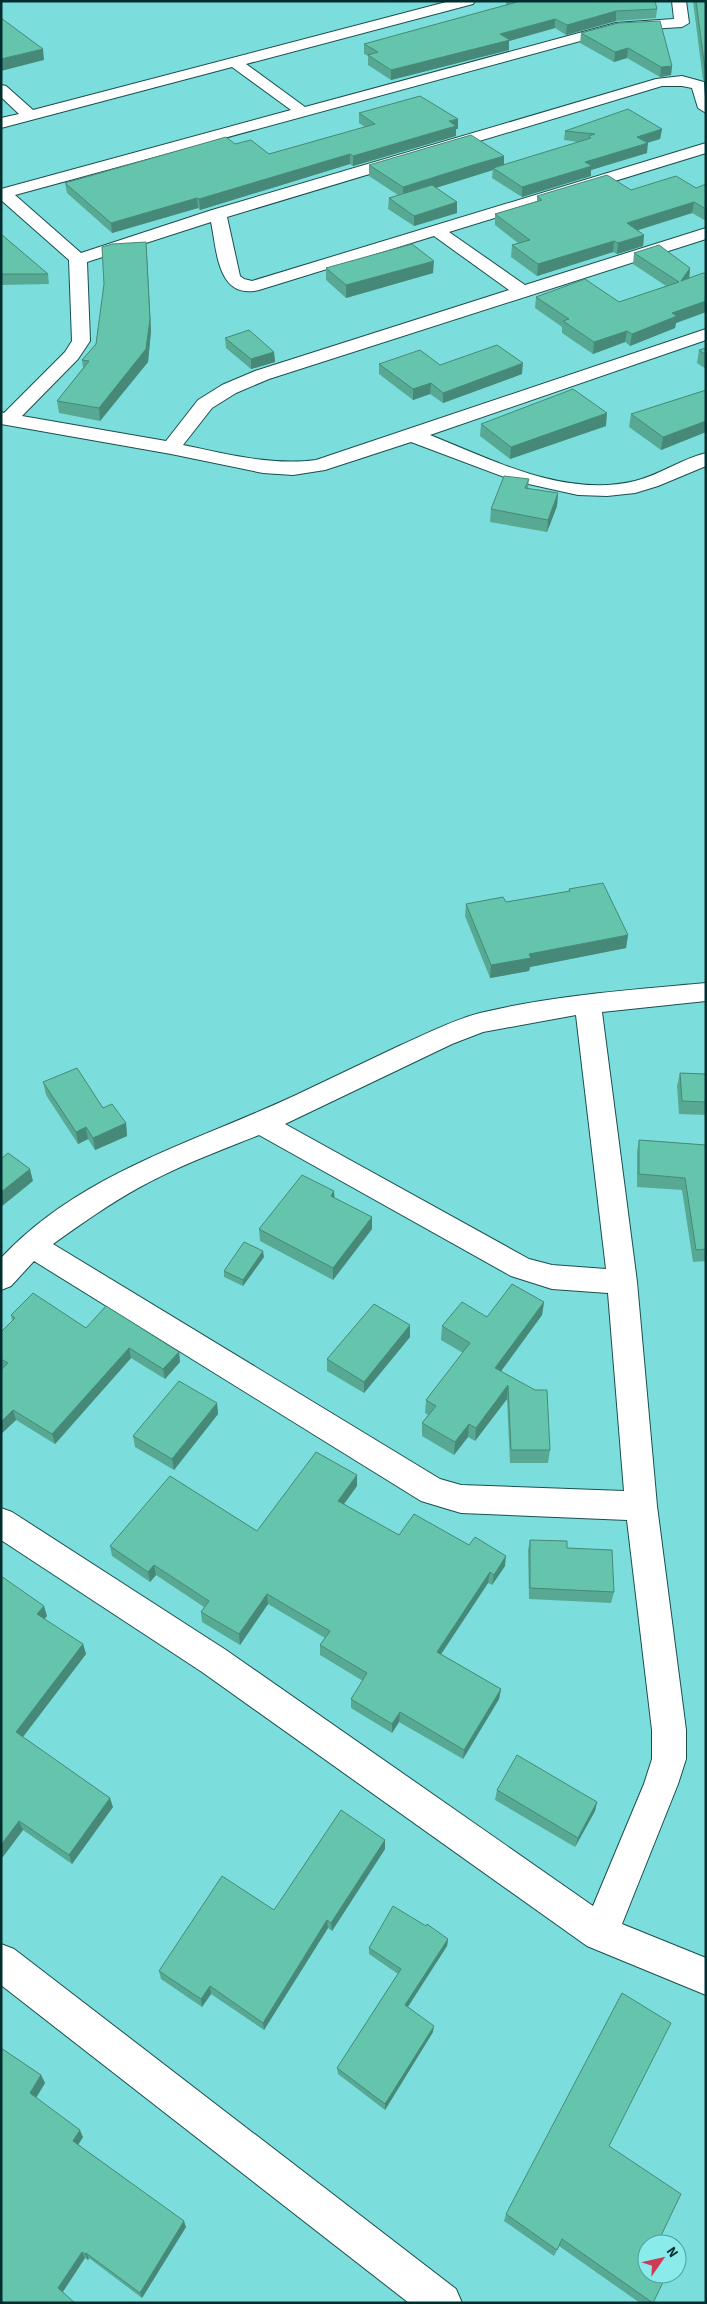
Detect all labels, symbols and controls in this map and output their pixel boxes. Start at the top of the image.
north arrow [637,2234,687,2284]
text: N [661,2243,683,2262]

